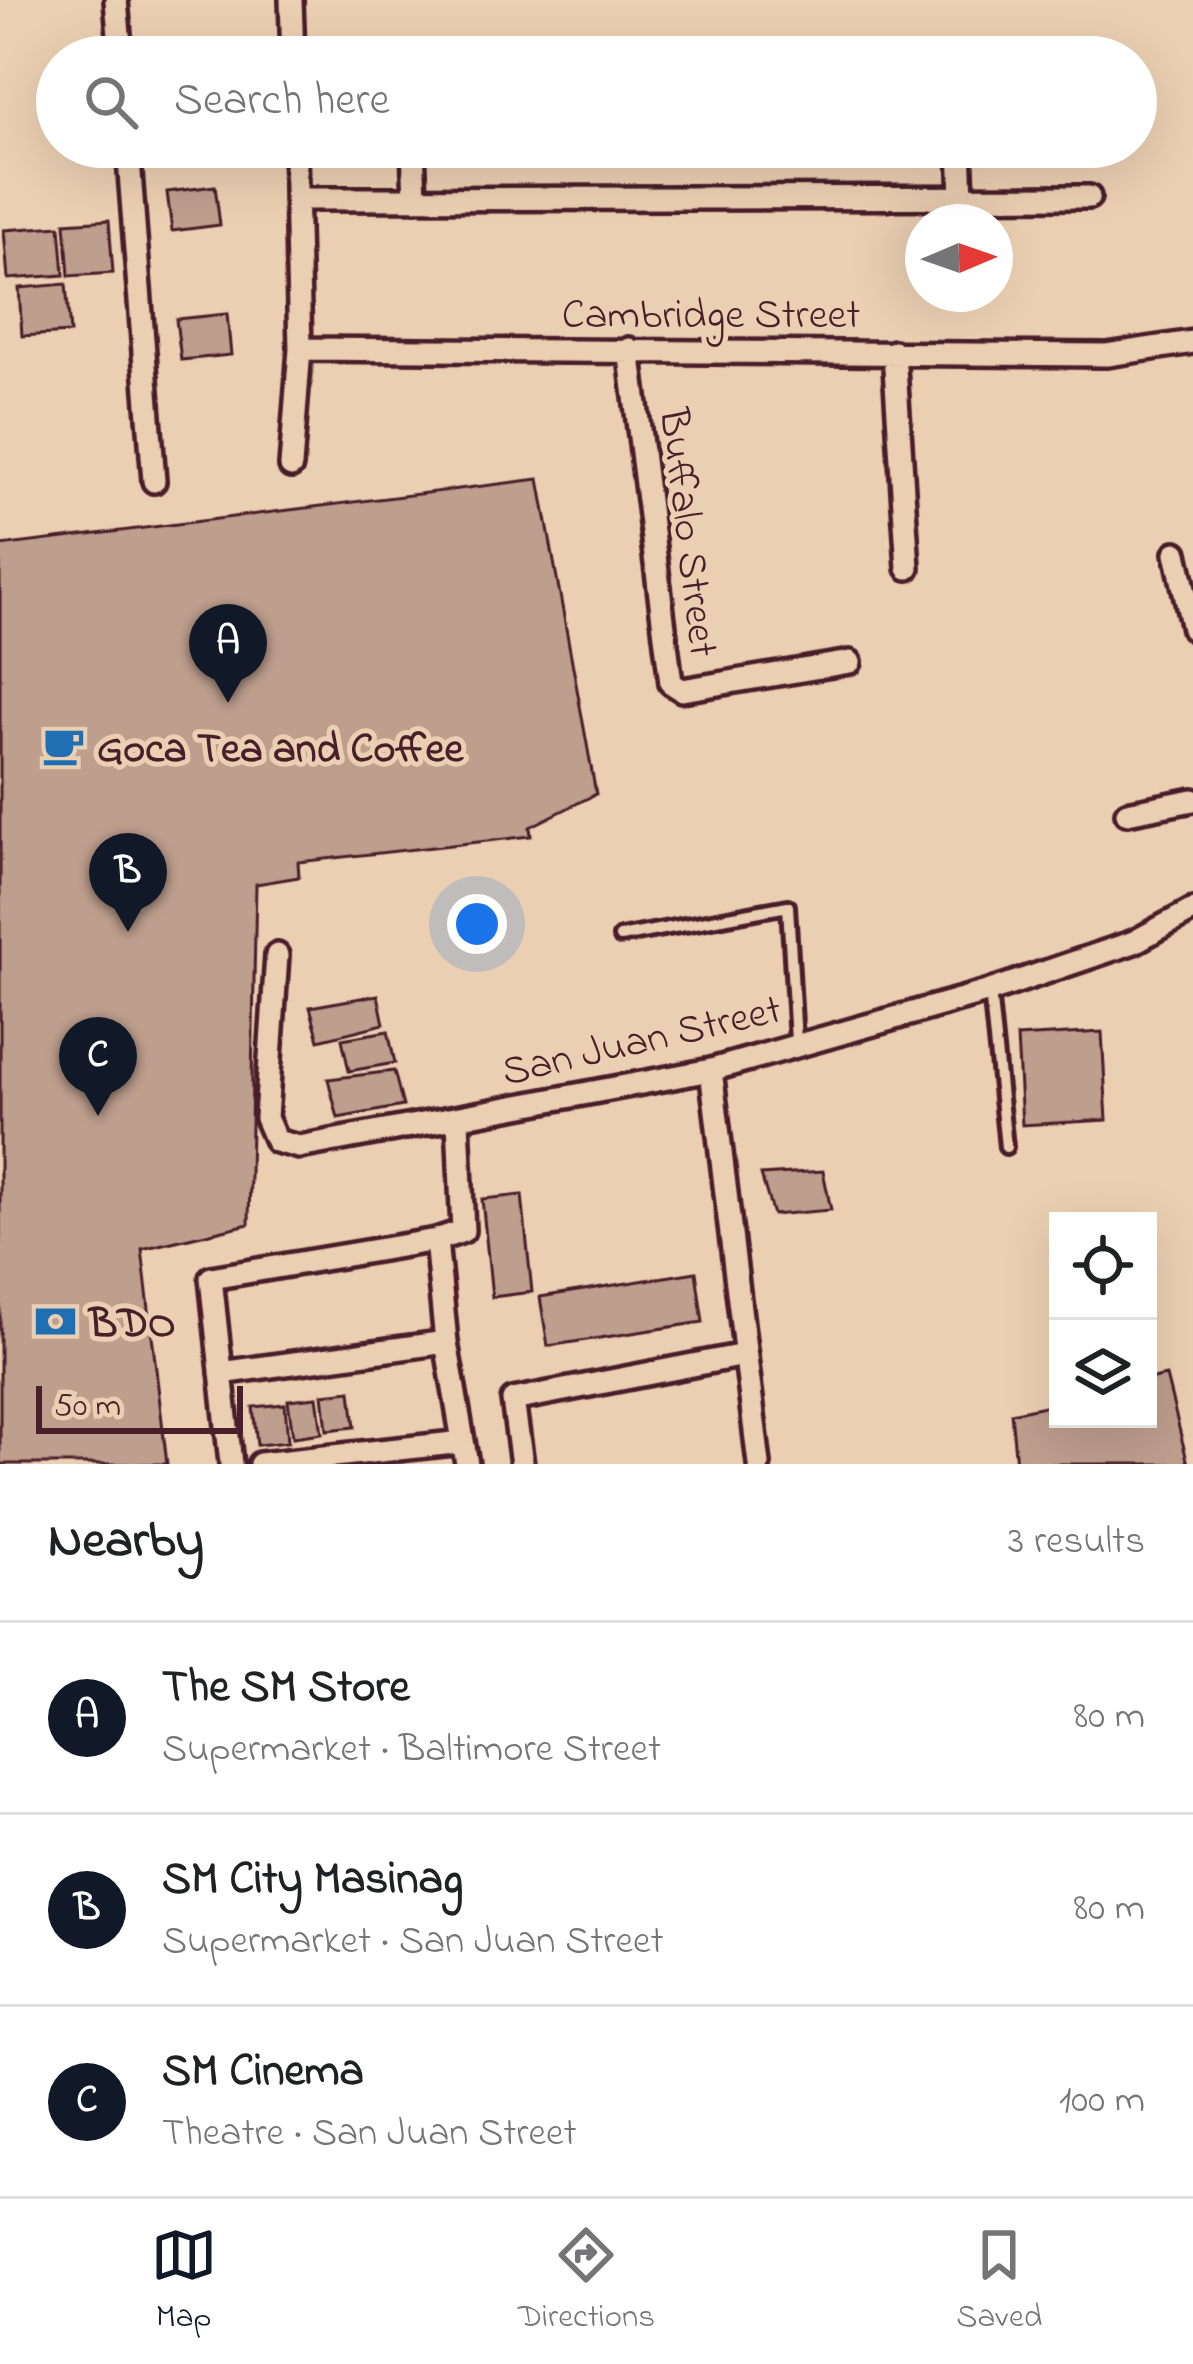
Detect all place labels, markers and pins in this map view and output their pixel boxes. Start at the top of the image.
pin: A [189,604,267,703]
place label: Goca Tea and Coffee [97,720,464,781]
cafe icon: Goca Tea and Coffee [40,723,86,769]
pin: B [89,833,167,932]
pin: C [59,1017,137,1116]
place label: BDO [87,1295,176,1356]
bank icon: BDO [32,1298,78,1344]

